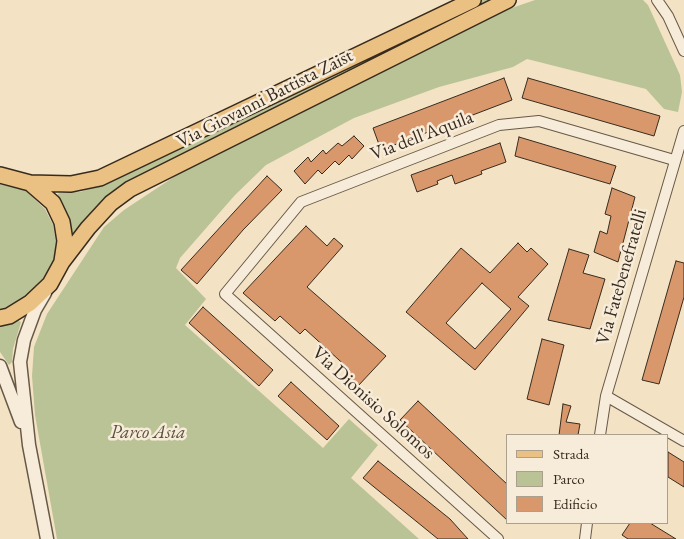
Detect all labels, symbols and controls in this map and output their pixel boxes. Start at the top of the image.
street label: Via Giovanni Battista Zaist [173,45,357,153]
street label: Via dell'Aquila [367,106,477,166]
street label: Via Fatebenefratelli [592,206,652,348]
street label: Via Dionisio Solomos [307,342,439,464]
park label: Parco Asia [110,422,186,444]
legend [507,434,669,524]
text: Strada [553,444,589,463]
text: Parco [553,469,585,488]
text: Edificio [553,494,597,513]

